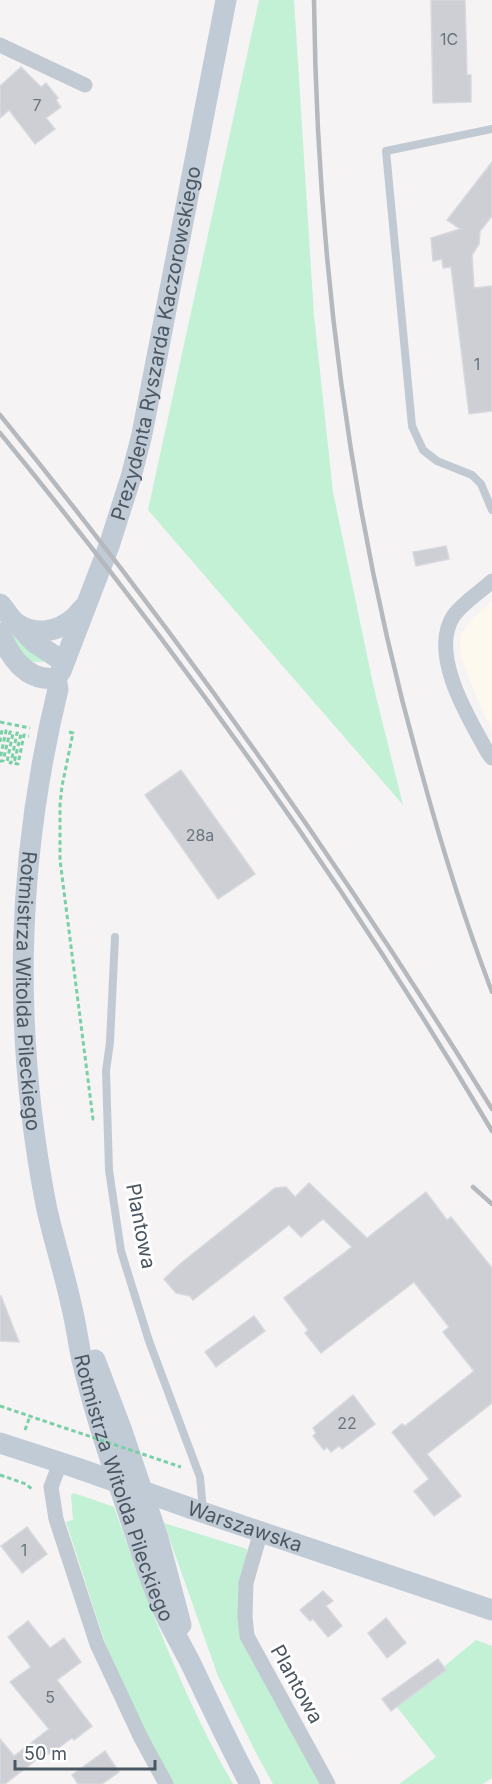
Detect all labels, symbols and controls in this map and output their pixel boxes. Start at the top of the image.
house number: 1C [440,29,458,49]
house number: 7 [32,95,42,115]
street label: Prezydenta Ryszarda Kaczorowskiego [106,164,206,523]
house number: 1 [474,354,480,374]
house number: 28a [186,825,214,845]
street label: Rotmistrza Witolda Pileckiego [11,850,46,1132]
street label: Plantowa [121,1181,161,1271]
street label: Rotmistrza Witolda Pileckiego [69,1352,179,1625]
house number: 22 [337,1413,357,1433]
street label: Warszawska [185,1496,305,1557]
house number: 1 [21,1540,27,1560]
street label: Plantowa [266,1640,328,1728]
house number: 5 [45,1687,55,1707]
scale bar [15,1733,154,1771]
text: 50 m [24,1743,67,1764]

